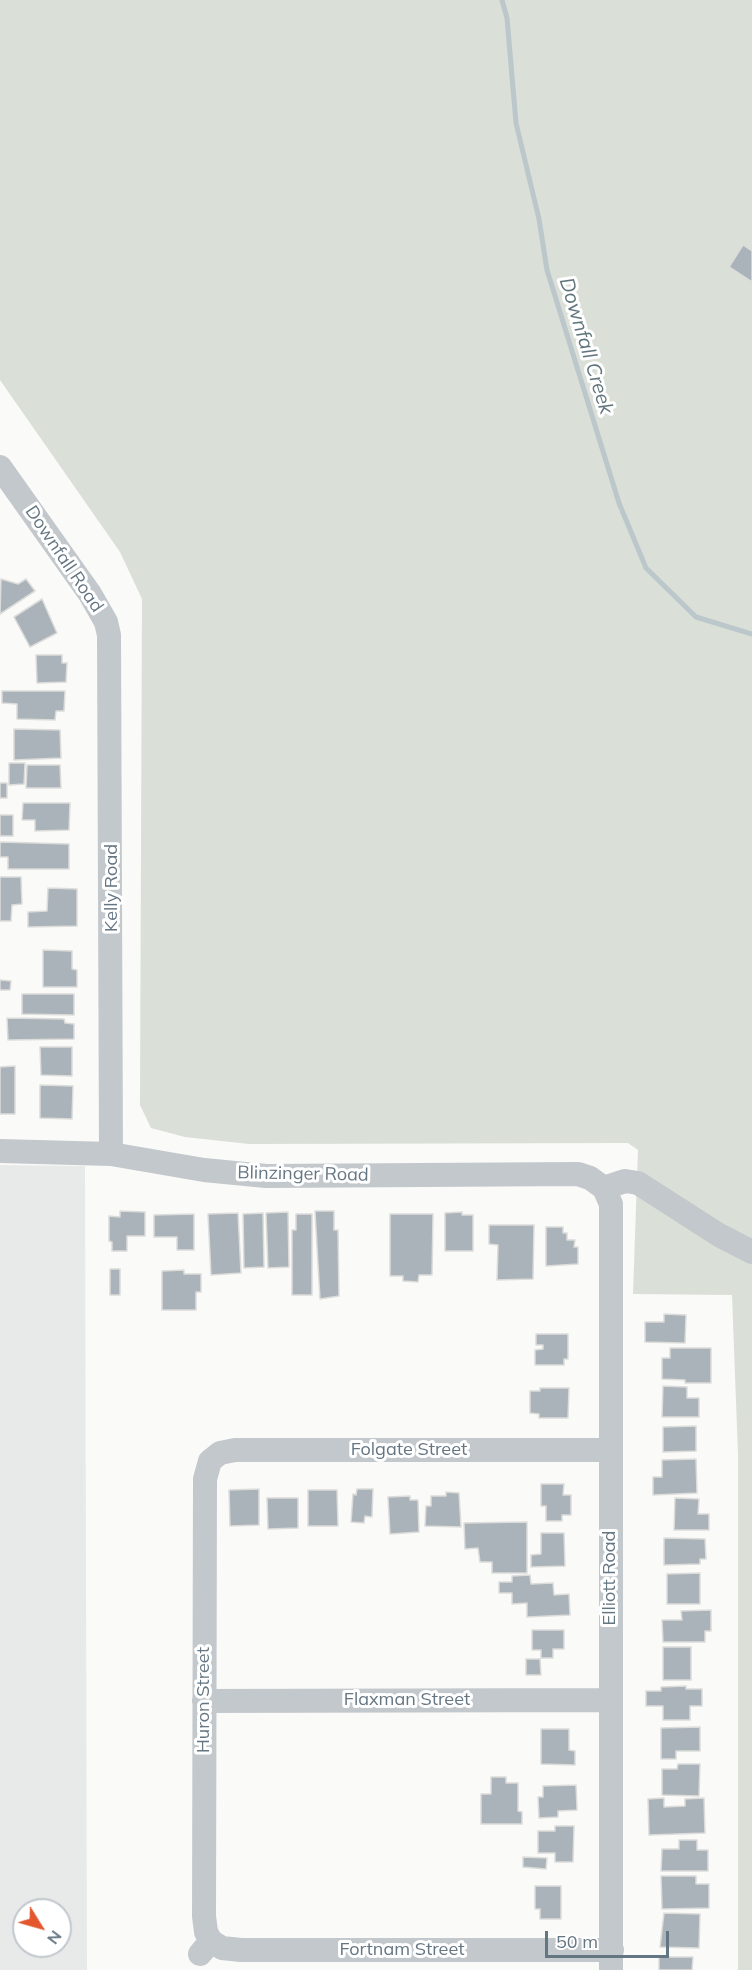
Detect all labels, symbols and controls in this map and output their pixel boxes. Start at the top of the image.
water label: Downfall Creek [554,275,618,417]
street label: Downfall Road [20,502,108,616]
street label: Kelly Road [101,844,123,932]
street label: Blinzinger Road [237,1162,369,1186]
street label: Folgate Street [351,1439,467,1461]
street label: Elliott Road [599,1531,621,1625]
street label: Huron Street [193,1647,215,1753]
street label: Flaxman Street [344,1689,470,1711]
north arrow [12,1898,72,1958]
scale bar [548,1919,672,1957]
text: N [43,1927,66,1948]
text: 50 m [556,1930,598,1953]
street label: Fortnam Street [340,1939,464,1961]

